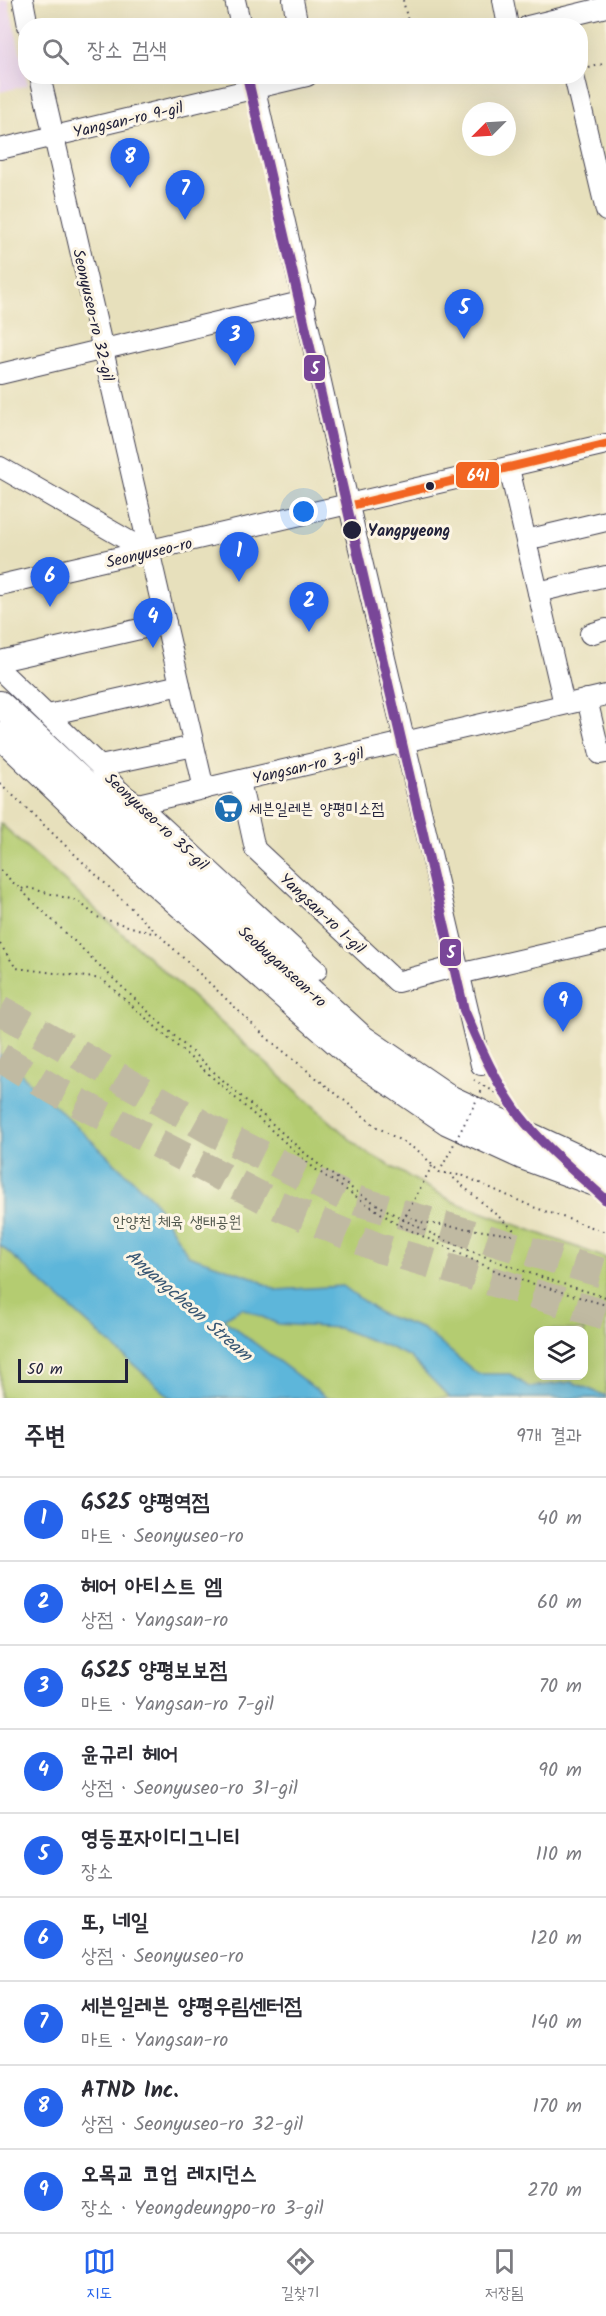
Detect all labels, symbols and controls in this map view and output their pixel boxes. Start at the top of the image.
search box [18,18,588,84]
text: 장소 검색 [87,34,167,69]
icon: search [39,35,72,68]
street label: Yangsan-ro 9-gil [71,96,186,145]
north arrow [462,102,516,156]
pin: 8 [110,138,150,188]
pin: 7 [166,170,204,220]
street label: Seonyuseo-ro 32-gil [65,247,120,384]
pin: 5 [444,290,484,339]
pin: 3 [216,316,254,366]
line badge: 5 [303,354,326,382]
text: 5 [310,357,321,382]
line badge: 641 [455,461,500,489]
text: 641 [467,464,489,489]
unlabelled marker [424,480,436,492]
your location [289,497,318,526]
marker: Yangpyeong [341,519,363,541]
place label: Yangpyeong [368,519,450,544]
street label: Seonyuseo-ro [104,531,195,576]
pin: 1 [220,532,258,582]
pin: 6 [31,558,70,607]
pin: 2 [290,582,328,632]
pin: 4 [134,598,172,648]
street label: Yangsan-ro 3-gil [250,741,367,791]
street label: Seonyuseo-ro 35-gil [98,767,214,877]
supermarket icon: 세븐일레븐 양평미소점 [212,792,244,824]
place label: 세븐일레븐 양평미소점 [249,797,384,822]
street label: Yangsan-ro 1-gil [273,868,371,961]
street label: Seobuganseon-ro [232,920,332,1014]
line badge: 5 [439,938,462,967]
text: 5 [446,941,457,966]
pin: 9 [544,982,582,1032]
park label: 안양천 체육 생태공원 [113,1210,241,1235]
water label: Anyangcheon Stream [118,1243,259,1371]
map controls [534,1326,588,1380]
button: layers [534,1326,588,1380]
scale bar [18,1356,128,1384]
text: 50 m [27,1357,63,1382]
text: 주변 [24,1416,66,1458]
text: 9개 결과 [516,1421,582,1453]
text: GS25 양평역점 [81,1486,210,1521]
text: 1 [40,1503,47,1535]
text: 40 m [537,1503,582,1535]
text: 마트 · Seonyuseo-ro [81,1521,244,1553]
text: 헤어 아티스트 엠 [81,1570,222,1605]
text: 2 [38,1587,49,1619]
text: 60 m [537,1587,582,1619]
text: 상점 · Yangsan-ro [81,1605,228,1637]
text: GS25 양평보보점 [81,1654,227,1689]
text: 3 [38,1671,49,1703]
text: 70 m [539,1671,582,1703]
text: 마트 · Yangsan-ro 7-gil [81,1689,274,1721]
text: 윤규리 헤어 [81,1738,178,1773]
text: 4 [38,1755,49,1787]
text: 90 m [538,1755,582,1787]
text: 상점 · Seonyuseo-ro 31-gil [81,1773,298,1805]
text: 영등포자이디그니티 [81,1822,240,1857]
text: 5 [38,1839,49,1871]
text: 110 m [536,1839,582,1871]
text: 장소 [81,1857,113,1889]
text: 또, 네일 [81,1906,148,1941]
text: 6 [38,1923,49,1955]
text: 120 m [530,1923,582,1955]
text: 상점 · Seonyuseo-ro [81,1941,244,1973]
text: 세븐일레븐 양평우림센터점 [81,1990,302,2025]
text: 7 [39,2007,48,2039]
text: 140 m [531,2007,582,2039]
text: 마트 · Yangsan-ro [81,2025,228,2057]
text: ATND Inc. [81,2074,179,2109]
text: 8 [38,2091,49,2123]
text: 170 m [533,2091,582,2123]
text: 상점 · Seonyuseo-ro 32-gil [81,2109,303,2141]
text: 오목교 코업 레지던스 [81,2158,257,2193]
text: 9 [38,2175,49,2207]
text: 270 m [527,2175,582,2207]
text: 장소 · Yeongdeungpo-ro 3-gil [81,2193,324,2225]
tab: 지도 [83,2245,116,2306]
tab: 길찾기 [281,2245,320,2306]
tab: 저장됨 [485,2245,523,2306]

